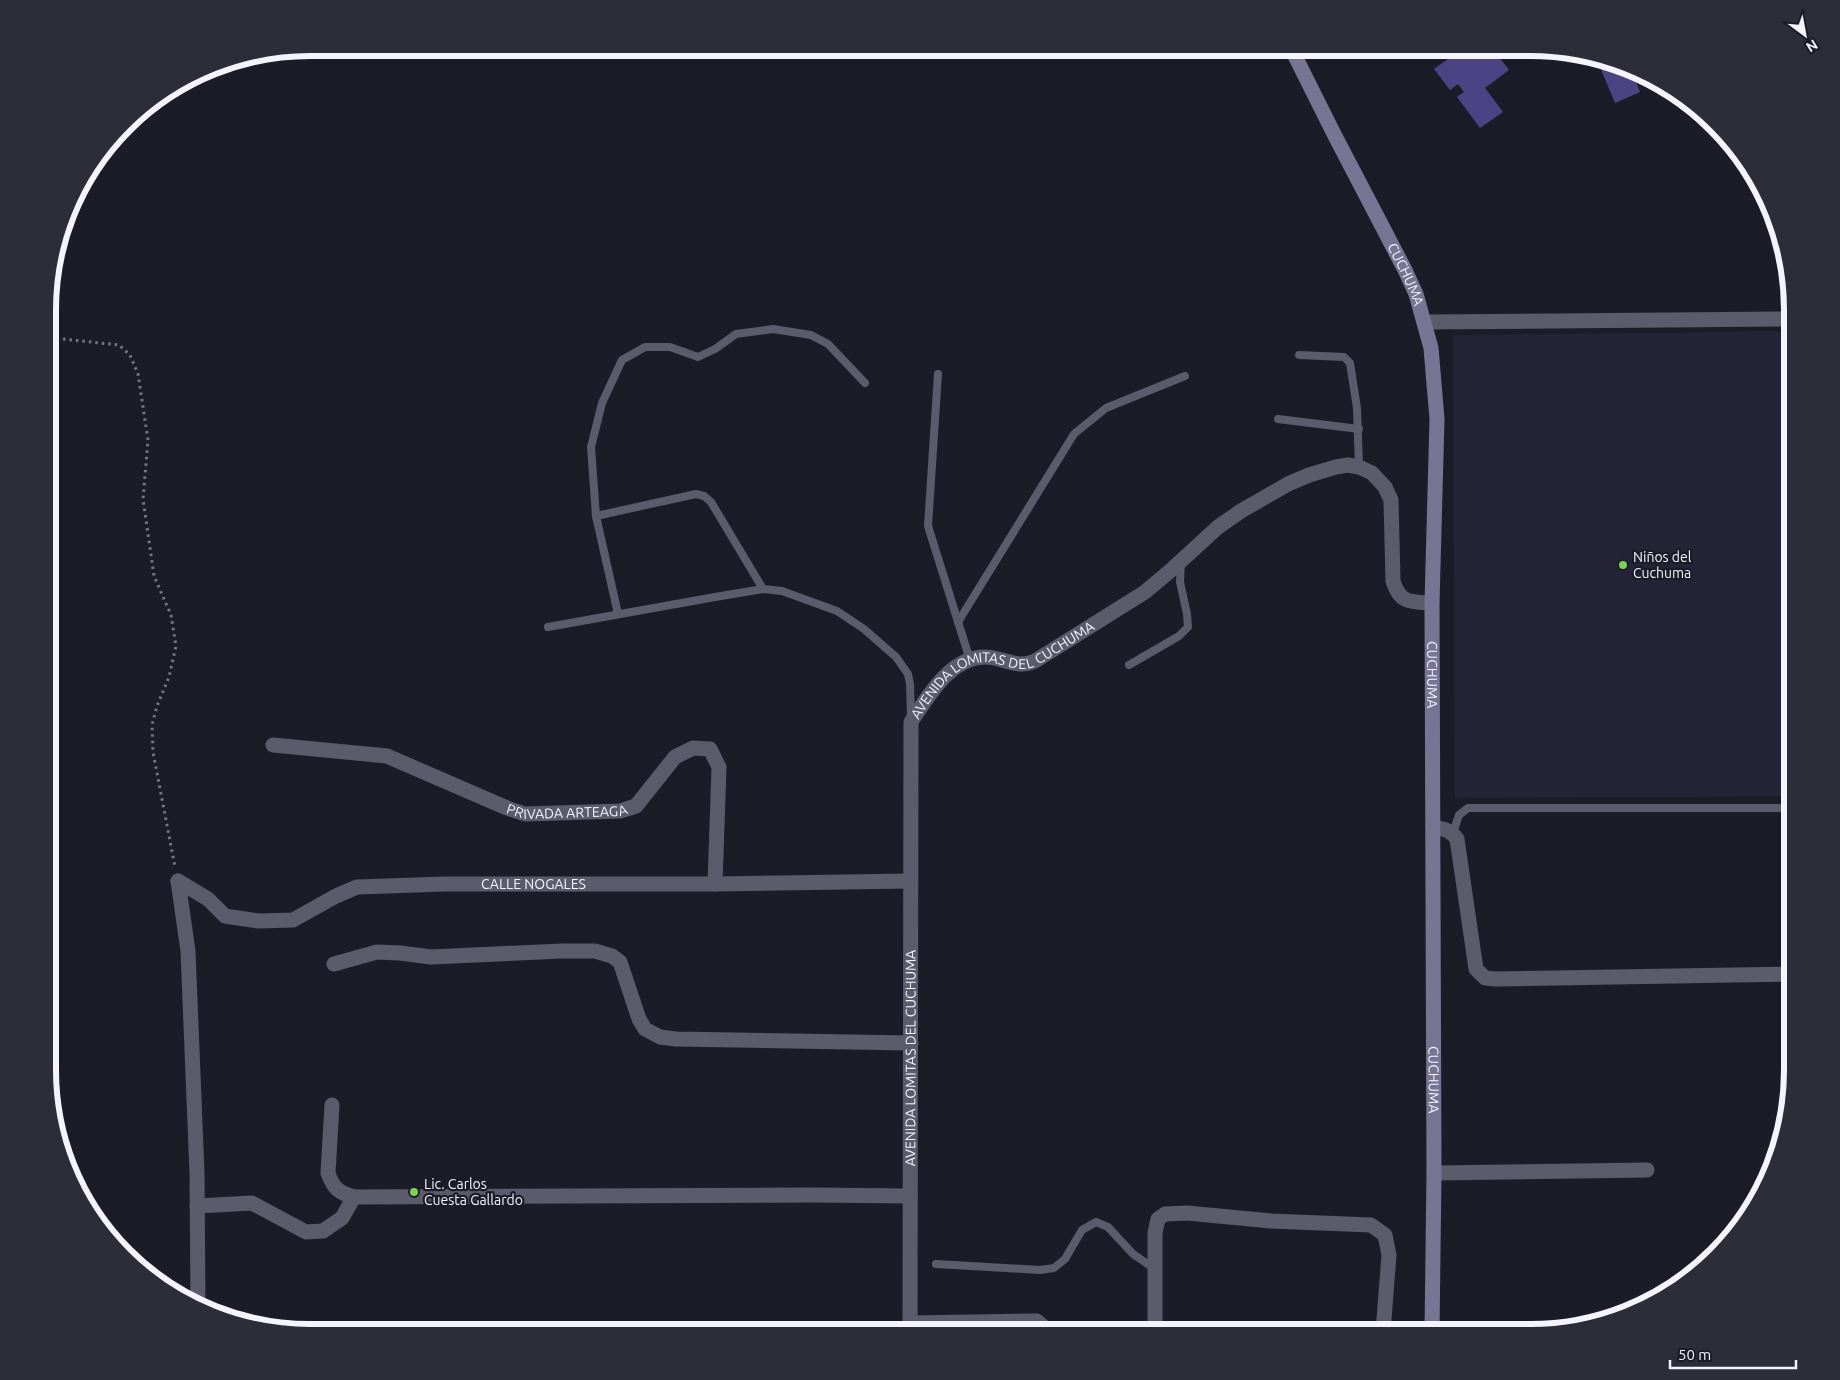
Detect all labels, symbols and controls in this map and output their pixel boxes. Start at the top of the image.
north arrow [1780,10,1830,60]
text: N [1803,36,1821,56]
street label: CUCHUMA [1384,240,1427,307]
place label: Niños del Cuchuma [1633,549,1692,581]
marker: Niños del Cuchuma [1617,559,1629,571]
street label: AVENIDA LOMITAS DEL CUCHUMA [907,618,1097,722]
street label: CUCHUMA [1424,641,1440,708]
street label: PRIVADA ARTEAGA [505,800,629,822]
street label: CALLE NOGALES [481,876,586,892]
street label: AVENIDA LOMITAS DEL CUCHUMA [902,950,919,1166]
street label: CUCHUMA [1426,1046,1442,1113]
place label: Lic. Carlos Cuesta Gallardo [424,1176,523,1208]
marker: Lic. Carlos Cuesta Gallardo [408,1186,420,1198]
scale bar [1670,1338,1796,1370]
text: 50 m [1678,1346,1711,1363]

